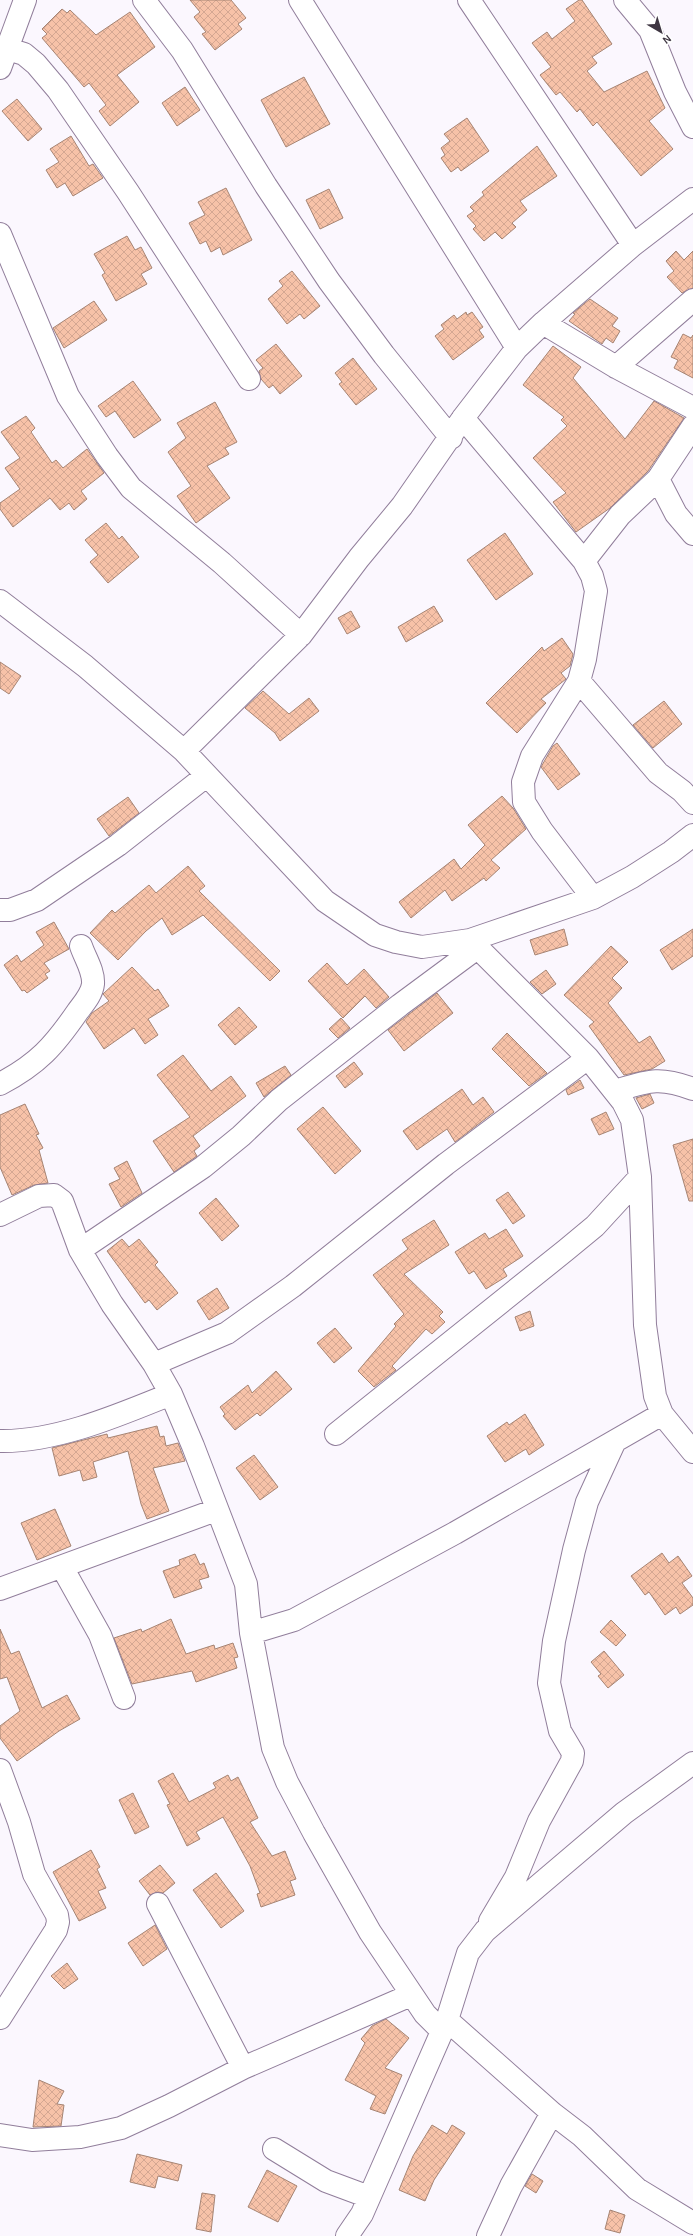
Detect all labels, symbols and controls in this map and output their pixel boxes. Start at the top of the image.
north arrow [641,12,681,52]
text: N [660,33,673,46]

